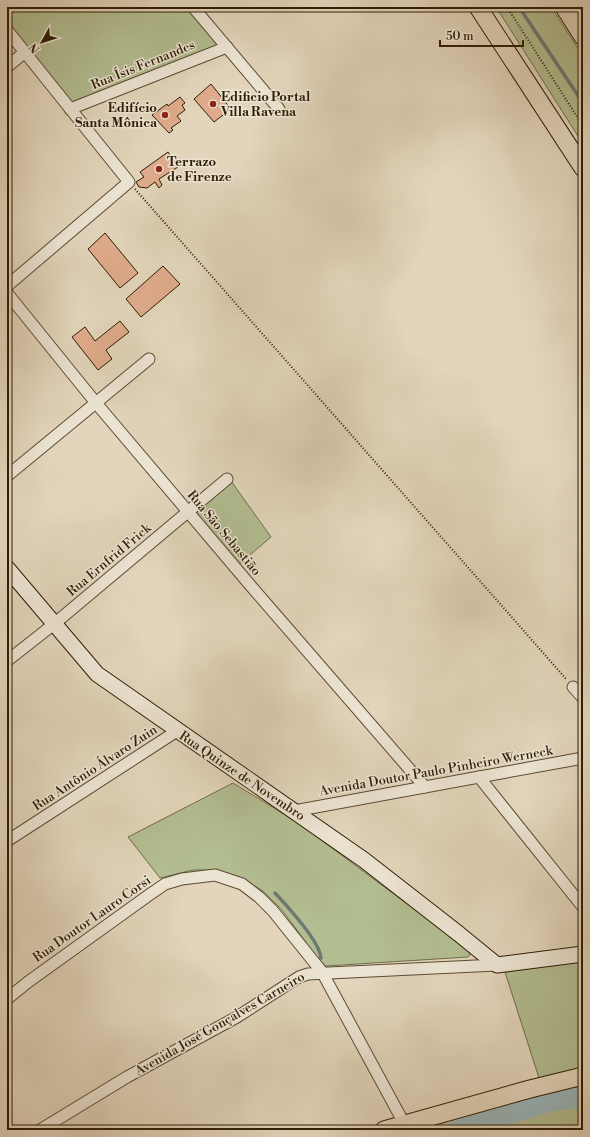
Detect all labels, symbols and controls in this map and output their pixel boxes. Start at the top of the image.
north arrow [22,22,62,62]
scale bar [440,22,523,48]
text: 50 m [446,29,474,44]
street label: Rua Ísis Fernandes [88,36,198,93]
text: N [27,40,43,55]
place label: Edificio Portal Villa Ravena [220,89,311,120]
marker: Edificio Portal Villa Ravena [208,99,218,109]
place label: Edifício Santa Mônica [75,100,158,131]
marker: Edifício Santa Mônica [160,110,170,120]
place label: Terrazo de Firenze [167,154,232,185]
marker: Terrazo de Firenze [154,164,164,174]
street label: Rua São Sebastião [184,487,264,579]
street label: Rua Ernfrid Frick [64,519,155,600]
street label: Rua Antônio Álvaro Zuin [29,721,160,814]
street label: Rua Quinze de Novembro [176,728,308,824]
street label: Avenida Doutor Paulo Pinheiro Werneck [317,742,555,800]
street label: Rua Doutor Lauro Corsi [30,872,154,966]
street label: Avenida José Gonçalves Carneiro [131,969,308,1080]

